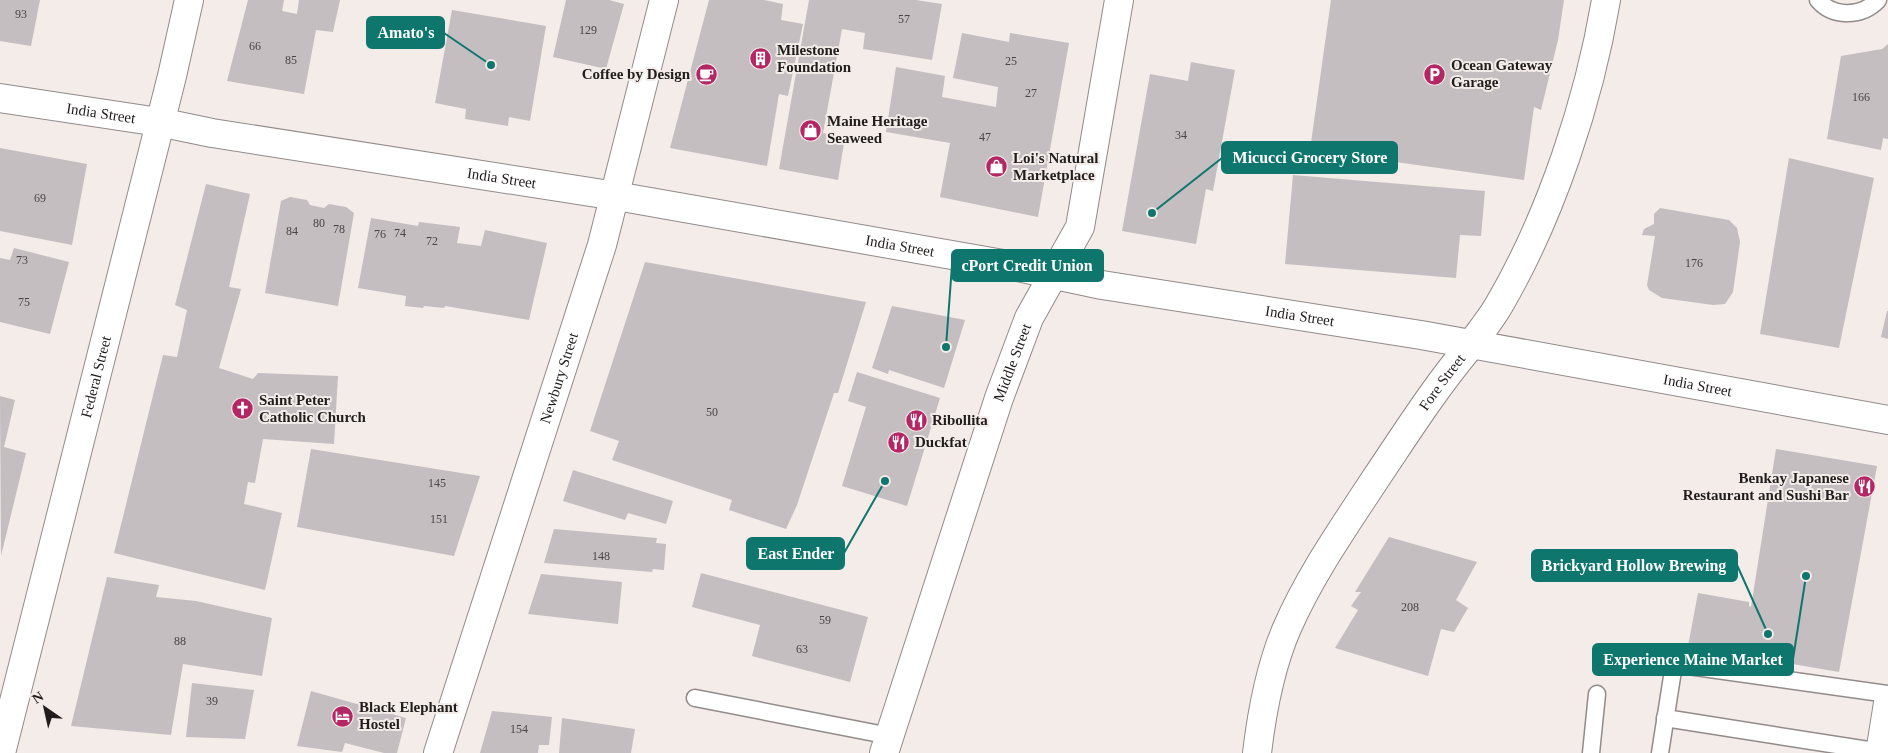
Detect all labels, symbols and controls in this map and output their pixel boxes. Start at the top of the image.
house number: 93 [15,7,27,21]
house number: 57 [898,12,910,26]
callout: Amato's [367,17,444,48]
house number: 129 [579,23,597,37]
text: Amato's [378,24,434,41]
house number: 66 [249,39,261,53]
place label: Milestone Foundation [777,42,852,75]
building icon: Milestone Foundation [749,47,773,71]
house number: 85 [285,53,297,67]
house number: 25 [1005,54,1017,68]
place label: Ocean Gateway Garage [1451,57,1553,90]
cafe icon: Coffee by Design [694,62,718,86]
parking icon: Ocean Gateway Garage [1423,62,1447,86]
place label: Coffee by Design [582,66,691,82]
house number: 27 [1025,86,1037,100]
house number: 166 [1852,90,1870,104]
street label: India Street [65,100,137,126]
place label: Maine Heritage Seaweed [827,113,928,146]
shop icon: Maine Heritage Seaweed [799,118,823,142]
house number: 34 [1175,128,1187,142]
house number: 47 [979,130,991,144]
callout: Micucci Grocery Store [1222,142,1397,173]
text: Micucci Grocery Store [1233,149,1387,167]
place label: Loi's Natural Marketplace [1013,150,1098,183]
shop icon: Loi's Natural Marketplace [985,155,1009,179]
street label: India Street [466,165,538,192]
house number: 69 [34,191,46,205]
house number: 80 [313,216,325,230]
house number: 78 [333,222,345,236]
house number: 84 [286,224,298,238]
house number: 74 [394,226,406,240]
house number: 76 [374,227,386,241]
street label: India Street [864,232,936,260]
house number: 72 [426,234,438,248]
callout: cPort Credit Union [952,250,1103,281]
house number: 73 [16,253,28,267]
house number: 176 [1685,256,1703,270]
text: cPort Credit Union [961,257,1093,274]
house number: 75 [18,295,30,309]
street label: India Street [1264,303,1336,329]
street label: Middle Street [990,321,1034,404]
street label: Newbury Street [537,330,581,426]
street label: Federal Street [78,333,114,419]
street label: Fore Street [1416,350,1469,414]
street label: India Street [1662,371,1734,400]
place label: Saint Peter Catholic Church [259,392,366,425]
church icon: Saint Peter Catholic Church [231,397,255,421]
house number: 50 [706,405,718,419]
restaurant icon: Ribollita [904,408,928,432]
place label: Ribollita [932,412,988,428]
restaurant icon: Duckfat [887,430,911,454]
place label: Duckfat [915,434,967,450]
place label: Benkay Japanese Restaurant and Sushi Bar [1683,470,1849,503]
restaurant icon: Benkay Japanese Restaurant and Sushi Bar [1853,475,1877,499]
house number: 145 [428,476,446,490]
house number: 151 [430,512,448,526]
callout: East Ender [747,538,844,569]
text: East Ender [758,545,834,562]
house number: 148 [592,549,610,563]
callout: Brickyard Hollow Brewing [1532,550,1737,581]
text: Brickyard Hollow Brewing [1542,557,1726,575]
house number: 208 [1401,600,1419,614]
house number: 59 [819,613,831,627]
house number: 88 [174,634,186,648]
house number: 63 [796,642,808,656]
callout: Experience Maine Market [1593,644,1793,675]
text: Experience Maine Market [1603,651,1783,669]
north arrow [20,683,70,733]
text: N [30,689,46,707]
house number: 39 [206,694,218,708]
place label: Black Elephant Hostel [359,699,458,732]
hotel icon: Black Elephant Hostel [331,704,355,728]
house number: 154 [510,722,528,736]

